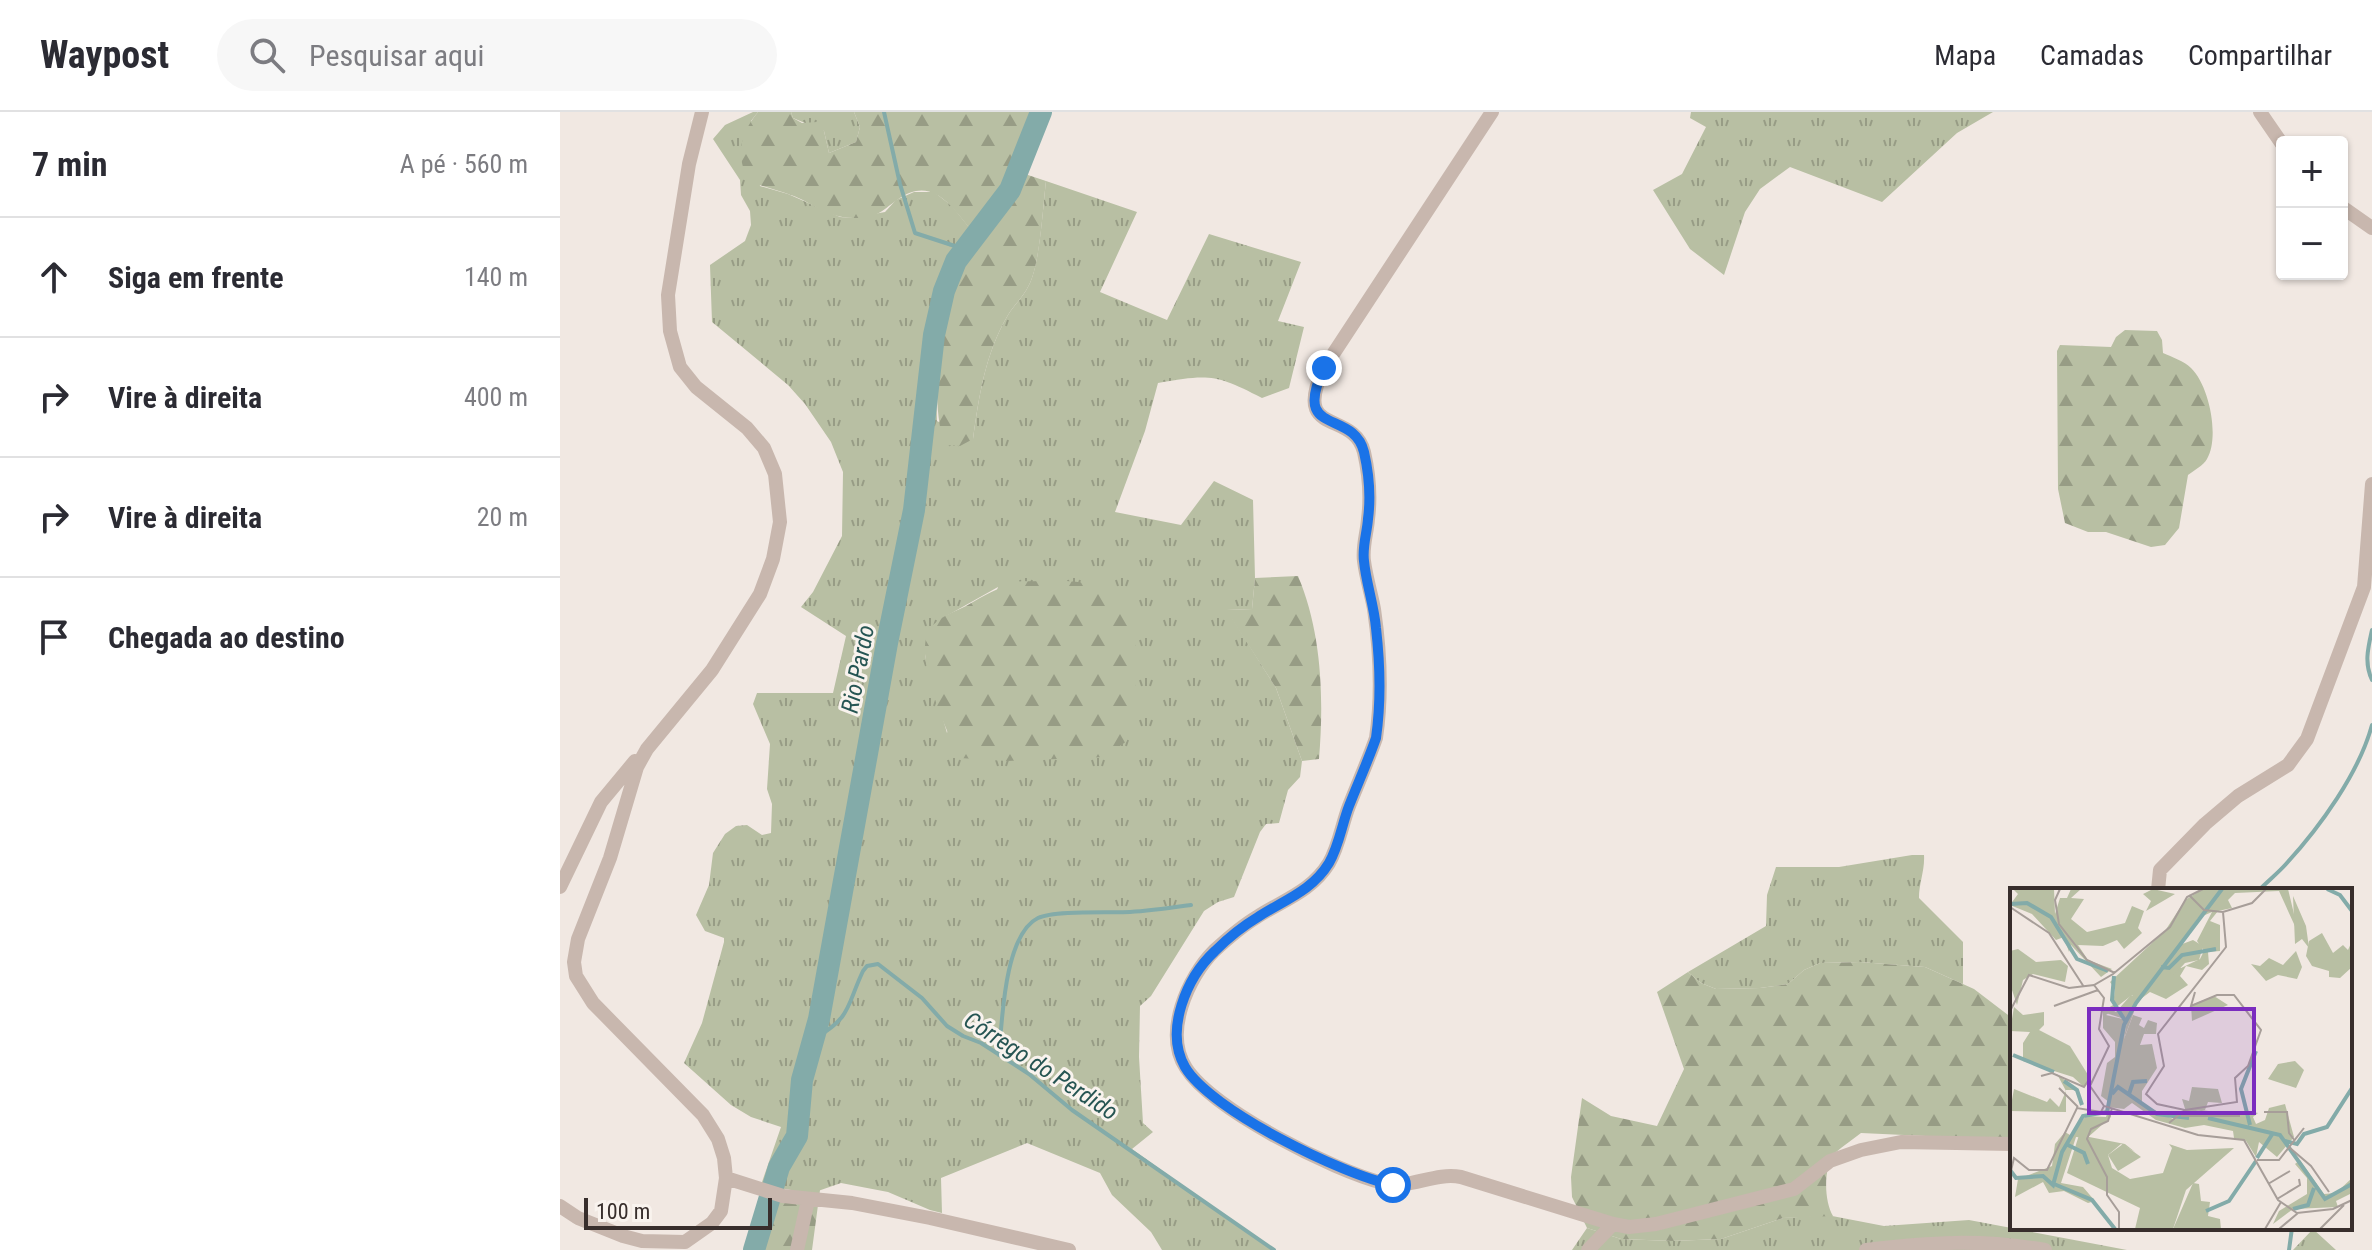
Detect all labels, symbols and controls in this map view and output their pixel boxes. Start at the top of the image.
search box [217,19,777,91]
text: Waypost [40,33,169,77]
icon: search [245,33,289,77]
text: Pesquisar aqui [309,38,485,73]
text: Mapa [1934,39,1996,72]
text: Camadas [2040,39,2144,72]
text: Compartilhar [2188,39,2332,72]
map controls [2276,136,2348,280]
button: + [2276,136,2348,208]
text: 7 min [32,144,108,184]
text: A pé · 560 m [400,149,528,179]
button: − [2276,208,2348,280]
icon: ahead [32,255,76,299]
text: Siga em frente [108,260,284,295]
text: 140 m [464,262,528,292]
route end [1306,350,1342,386]
icon: right [32,375,76,419]
text: Vire à direita [108,380,262,415]
text: 400 m [464,382,528,412]
icon: right [32,495,76,539]
text: Vire à direita [108,500,262,535]
text: 20 m [477,502,528,532]
icon: arrive [32,615,76,659]
text: Chegada ao destino [108,620,345,655]
water label: Rio Pardo [836,623,880,715]
inset map [2010,888,2352,1230]
water label: Córrego do Perdido [959,1006,1123,1126]
route start [1375,1167,1411,1203]
scale bar [584,1194,772,1230]
text: 100 m [596,1199,650,1224]

